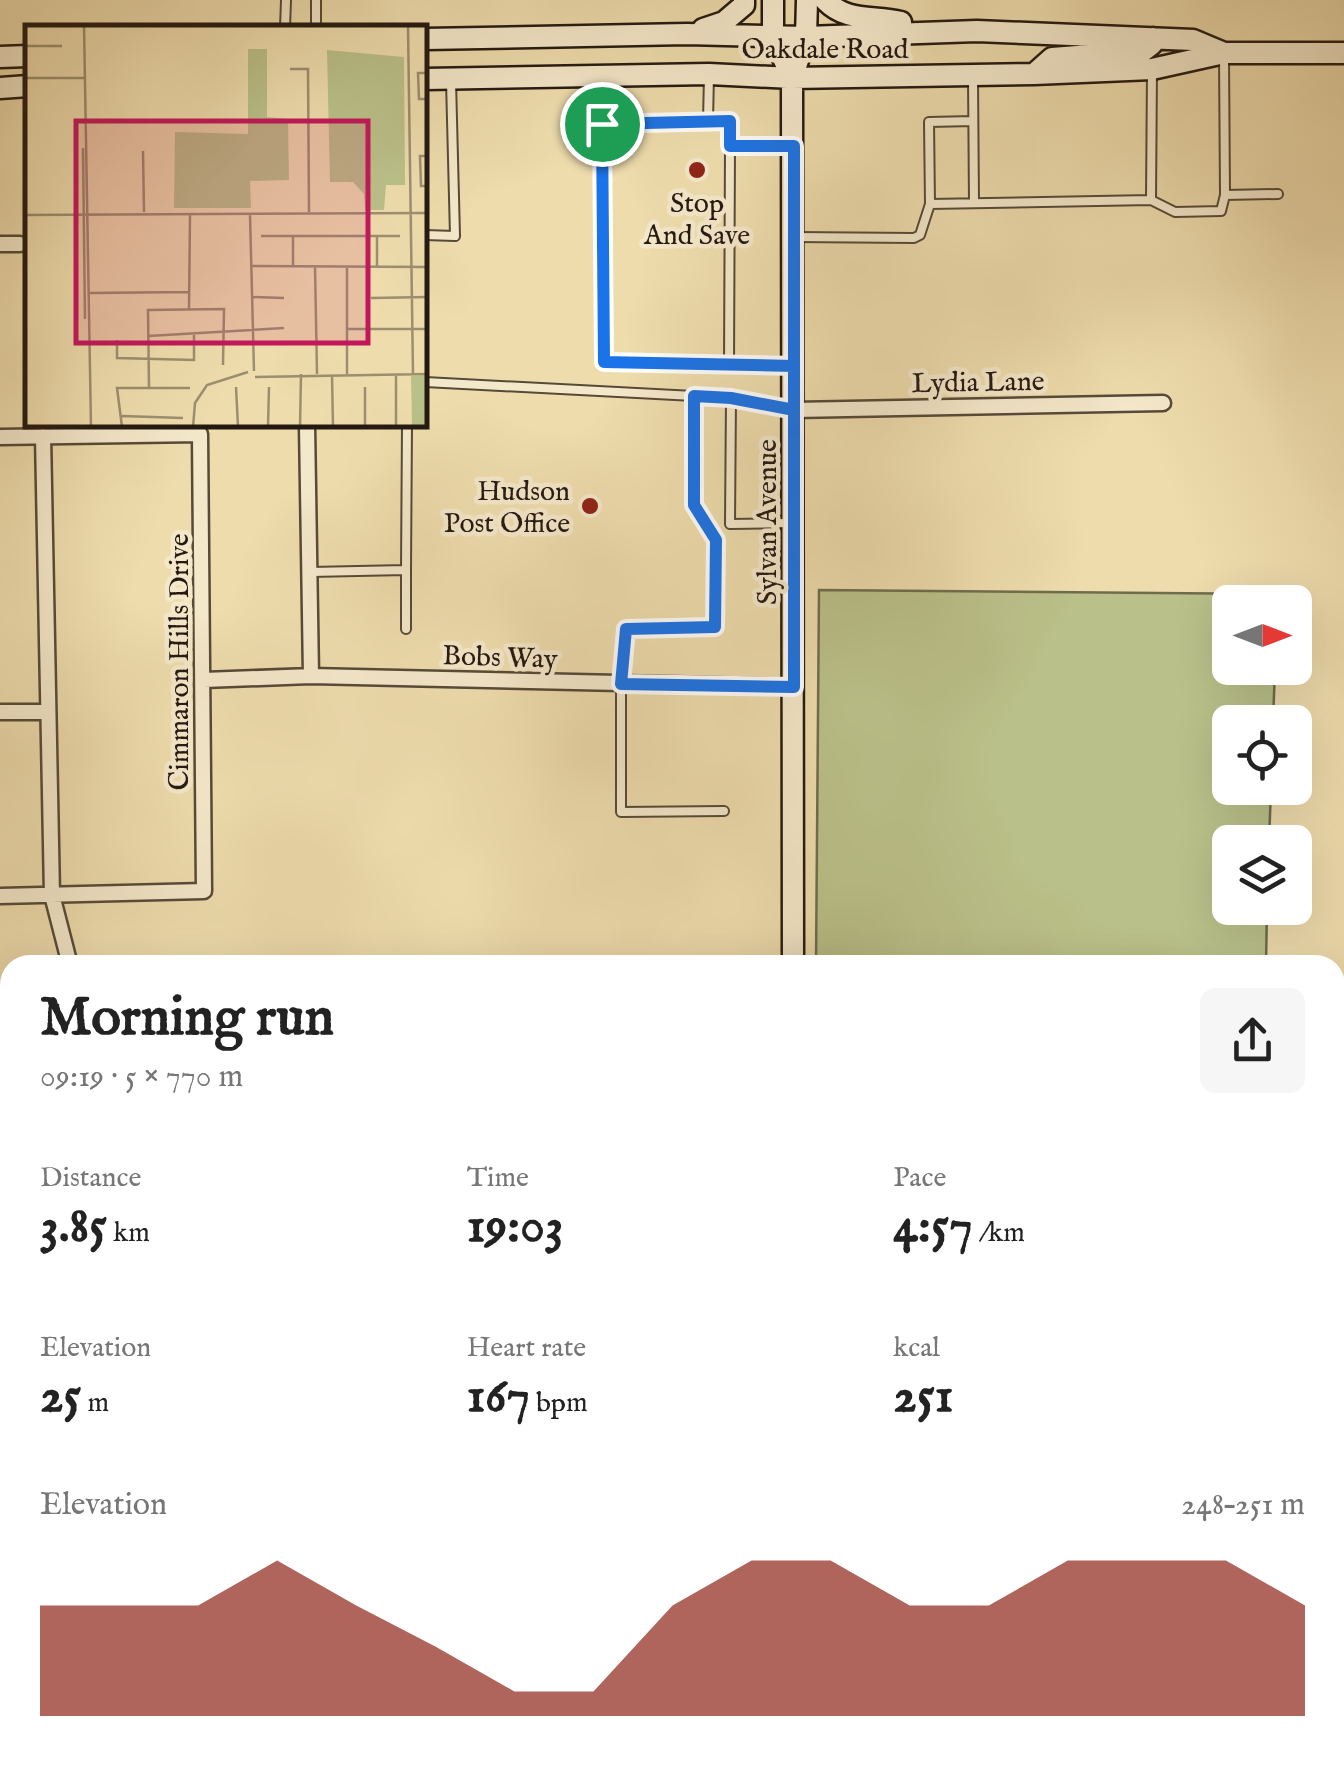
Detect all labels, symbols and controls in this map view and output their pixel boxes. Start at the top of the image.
inset map [25,25,428,428]
street label: Oakdale Road [742,33,909,68]
pin [560,82,645,167]
icon: arrive [575,97,630,152]
marker: Stop And Save [686,159,708,181]
place label: Stop And Save [643,187,750,254]
street label: Lydia Lane [911,365,1045,402]
street label: Sylvan Avenue [751,439,786,605]
place label: Hudson Post Office [444,475,570,542]
marker: Hudson Post Office [579,495,601,517]
street label: Cimmaron Hills Drive [163,533,198,791]
north arrow [1212,585,1312,685]
map controls [1212,585,1312,925]
street label: Bobs Way [442,639,558,678]
button: locate [1212,705,1312,805]
button: layers [1212,825,1312,925]
text: Morning run [40,984,334,1054]
button: share [1200,988,1305,1093]
text: 09:19 · 5 × 770 m [40,1057,243,1098]
text: Distance [40,1161,141,1196]
text: Time [467,1161,529,1196]
text: Pace [893,1161,946,1196]
text: 3.85 [40,1196,107,1259]
text: 19:03 [467,1196,564,1259]
text: 4:57 [893,1196,973,1259]
text: km [107,1216,150,1251]
text: /km [973,1216,1025,1251]
text: Elevation [40,1331,151,1366]
text: Heart rate [467,1331,586,1366]
text: kcal [893,1331,940,1366]
text: 25 [40,1366,81,1429]
text: 167 [467,1366,530,1429]
text: 251 [893,1366,953,1429]
text: m [81,1386,109,1421]
text: bpm [530,1386,588,1421]
text: Elevation [40,1485,167,1526]
text: 248–251 m [1181,1485,1305,1526]

